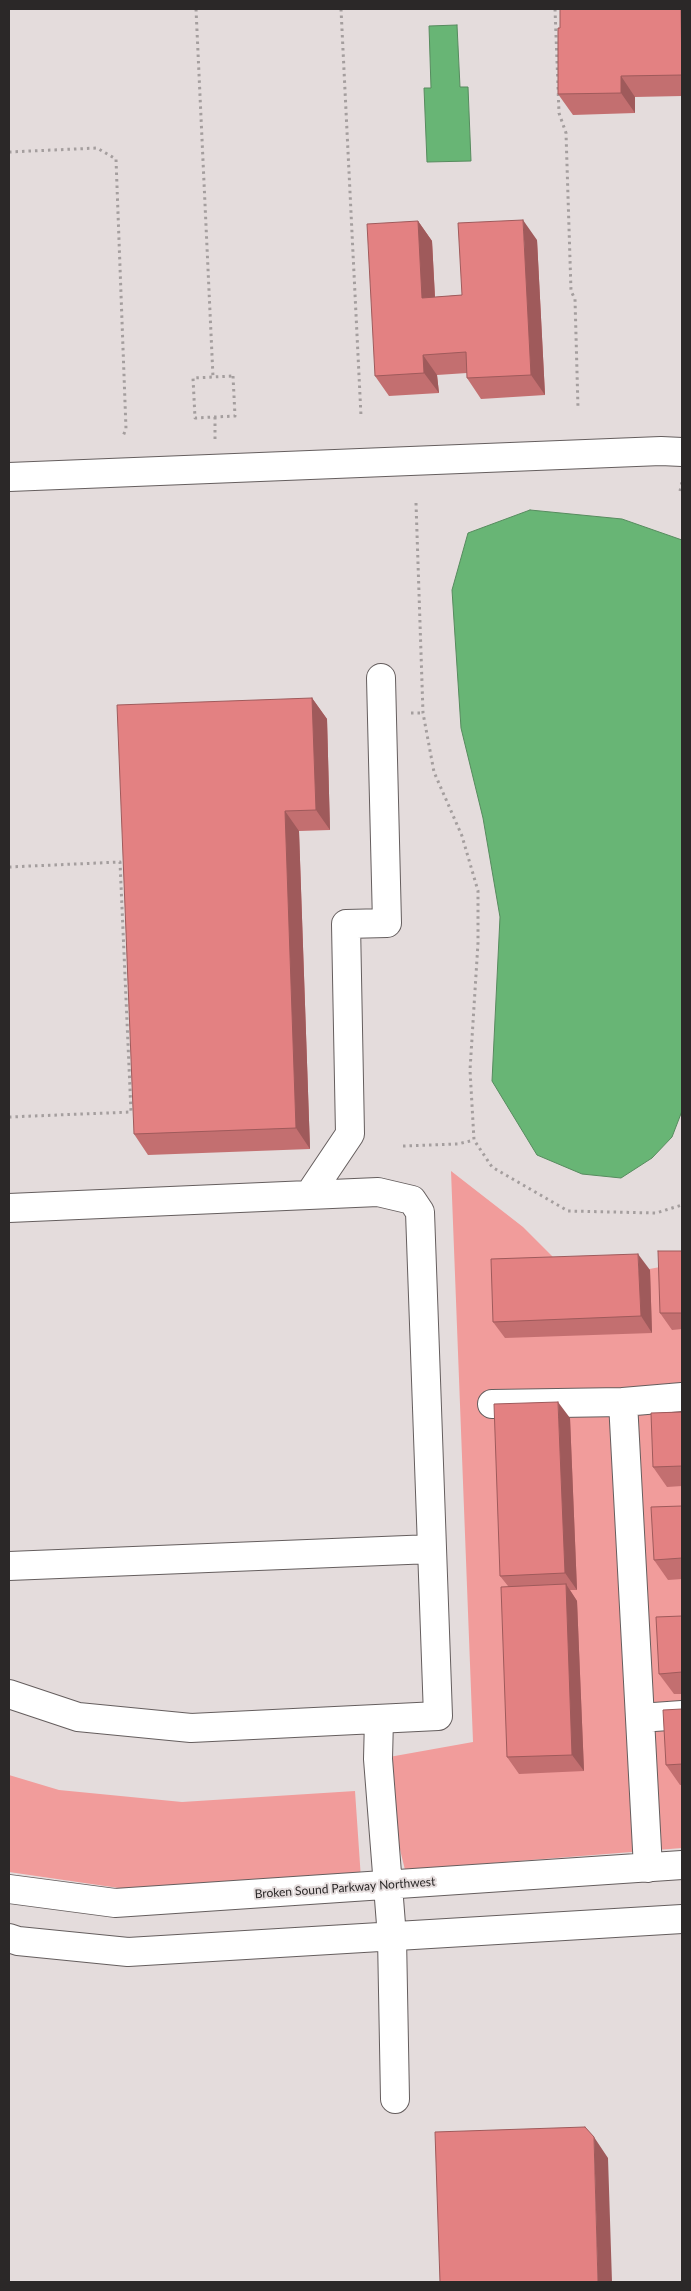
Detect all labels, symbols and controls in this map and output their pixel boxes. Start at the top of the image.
street label: Broken Sound Parkway Northwest [254,1875,436,1901]

